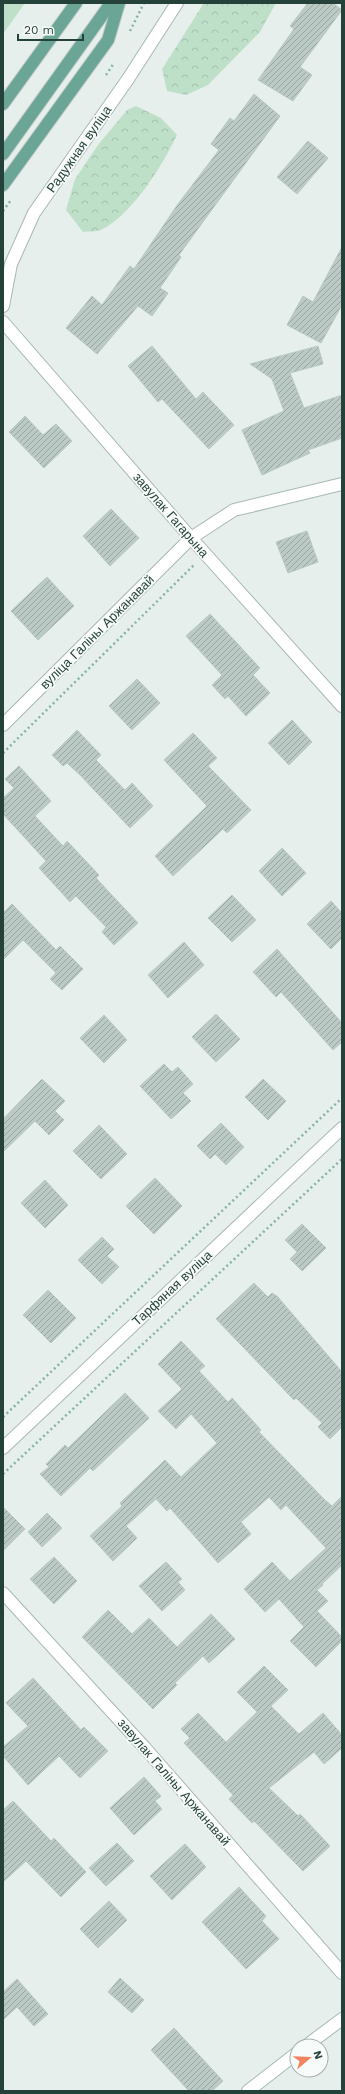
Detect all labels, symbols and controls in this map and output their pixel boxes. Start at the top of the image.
scale bar [18,16,83,42]
text: 20 m [24,23,54,37]
street label: Радужная вуліца [44,102,115,195]
street label: завулак Гагарына [130,470,212,561]
street label: вуліца Галіны Аржанавай [37,572,157,692]
street label: Тарфяная вуліца [129,1247,215,1329]
street label: завулак Галіны Аржанавай [115,1715,233,1849]
north arrow [289,2038,329,2078]
text: N [311,2049,325,2061]

